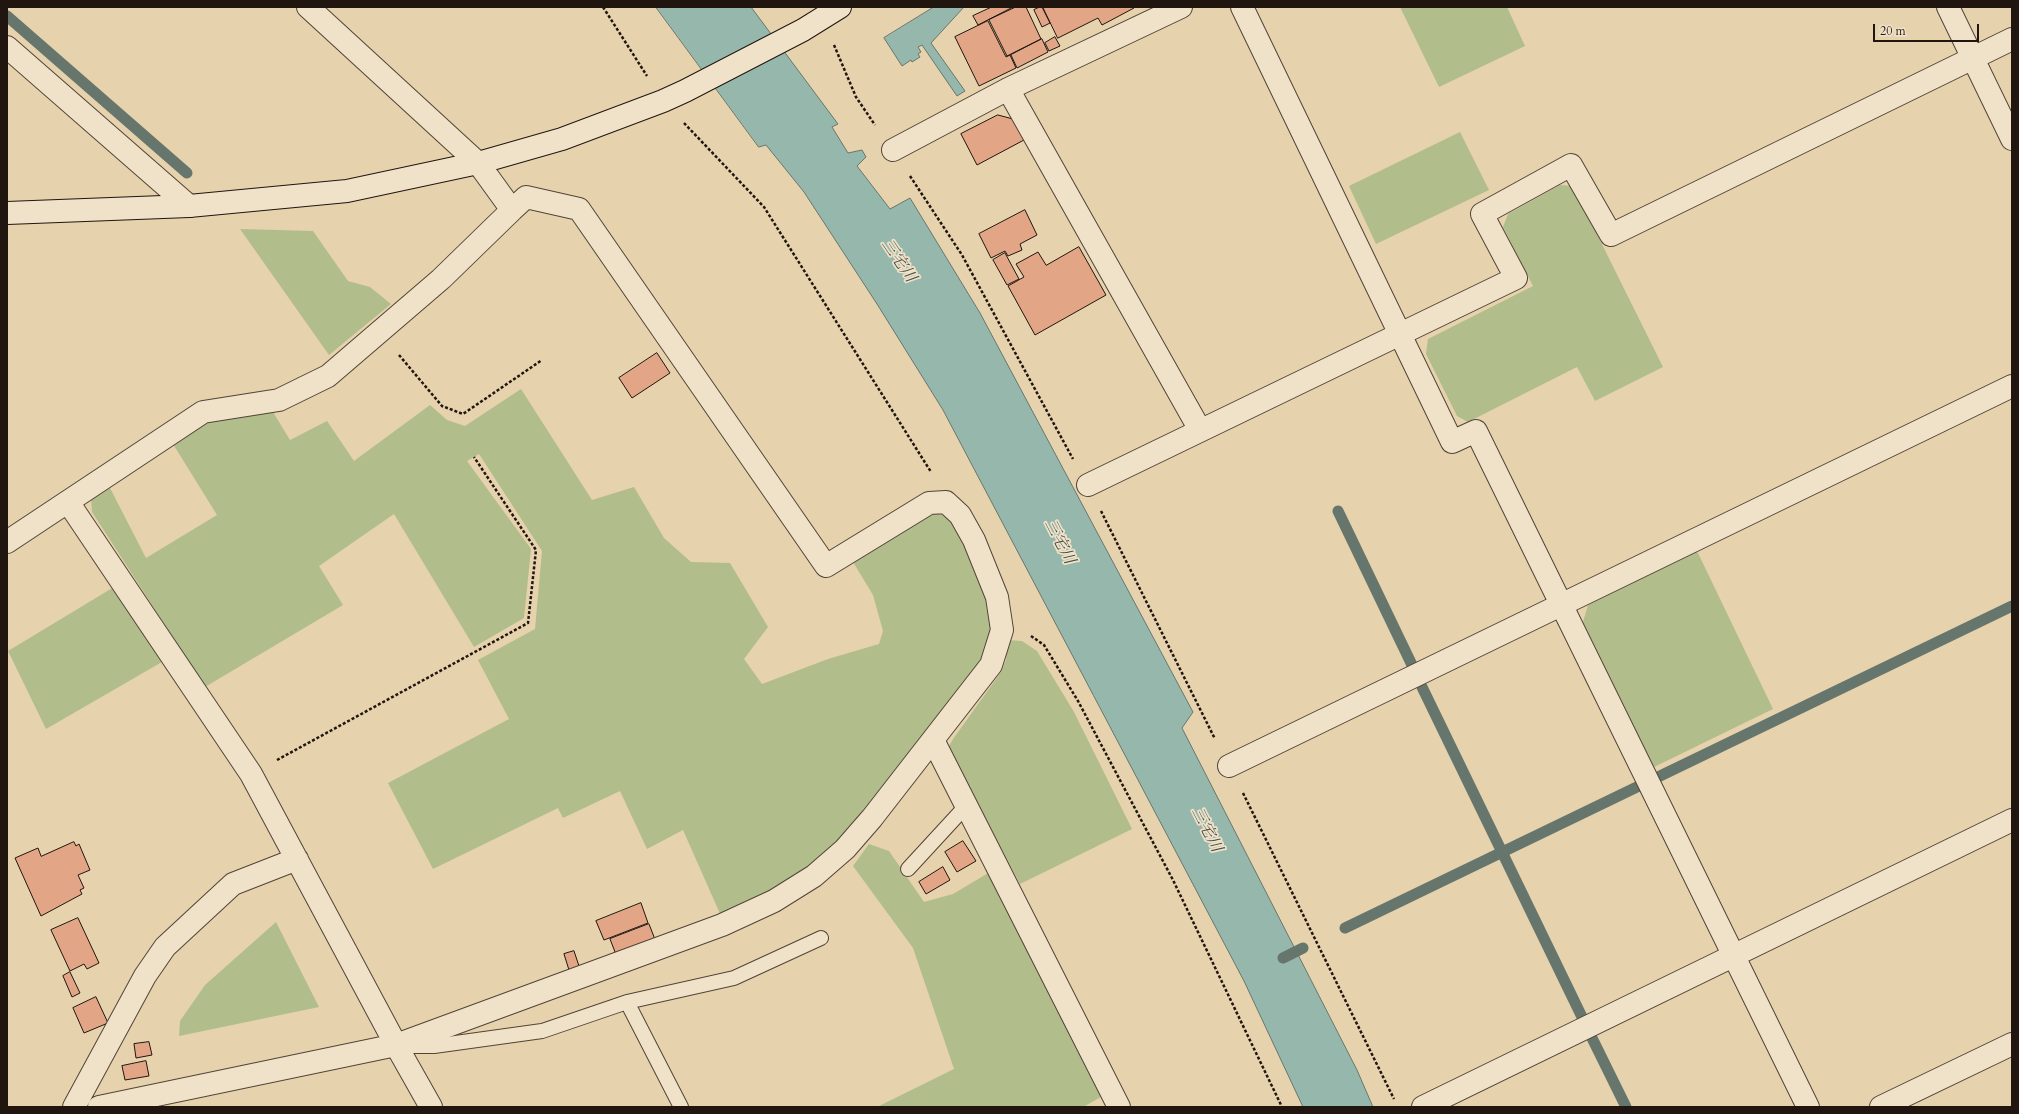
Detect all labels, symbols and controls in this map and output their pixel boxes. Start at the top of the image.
scale bar [1875,16,1981,42]
text: 20 m [1880,23,1906,39]
water label: 三宅川 [877,236,919,286]
water label: 三宅川 [1040,516,1078,568]
water label: 三宅川 [1187,804,1225,856]

